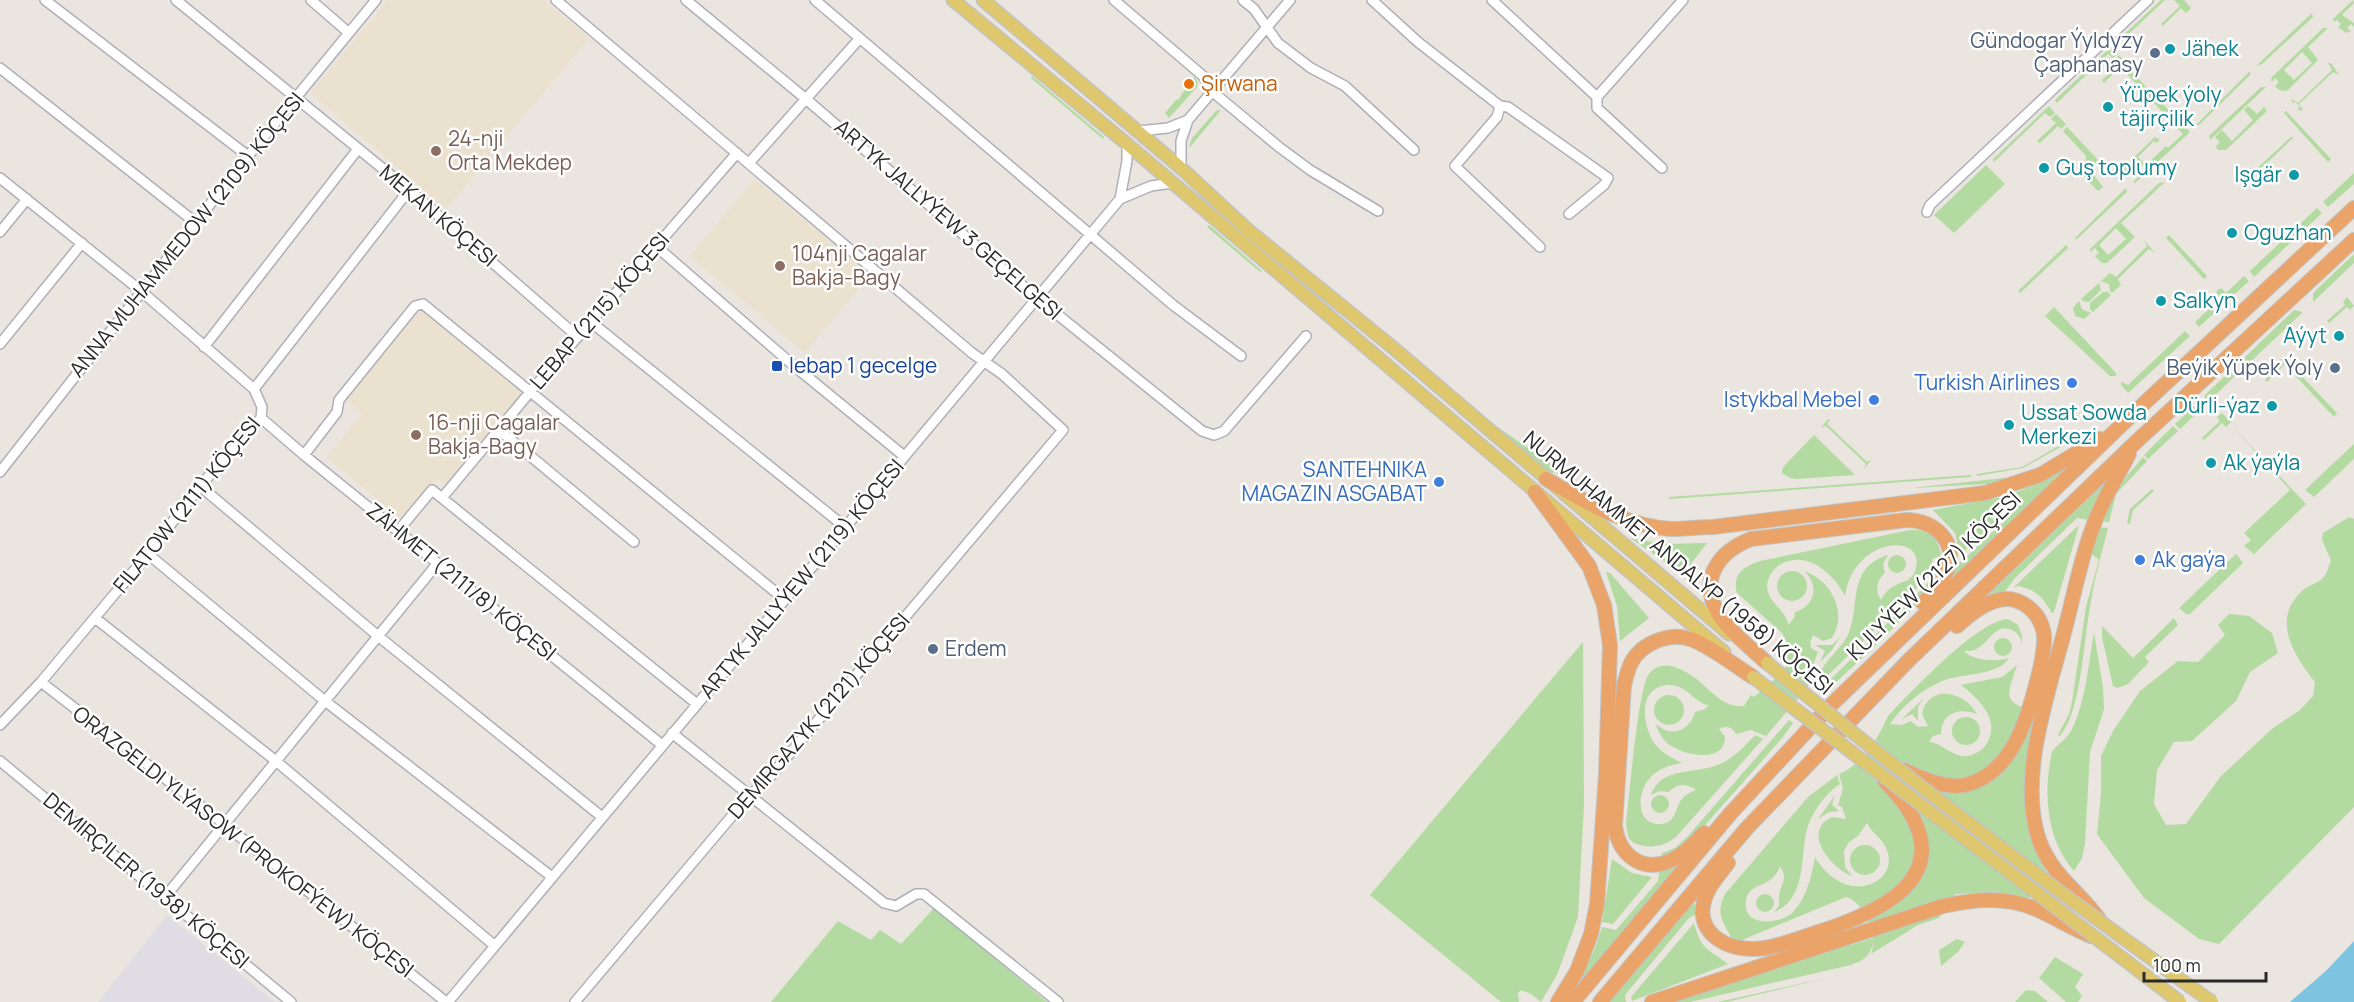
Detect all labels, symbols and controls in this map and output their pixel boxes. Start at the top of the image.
place label: Gündogar Ýyldyzy Çaphanasy [1970,26,2143,78]
place label: Jähek [2182,34,2239,62]
marker: Jähek [2163,42,2177,56]
marker: Gündogar Ýyldyzy Çaphanasy [2148,46,2162,60]
place label: Şirwana [1201,69,1278,97]
marker: Şirwana [1182,77,1196,91]
place label: Ýüpek ýoly täjirçilik [2120,80,2222,132]
street label: ANNA MUHAMMEDOW (2109) KÖÇESI [62,86,310,383]
marker: Ýüpek ýoly täjirçilik [2101,100,2115,114]
street label: ARTYK JALLYÝEW 3 GEÇELGESI [829,113,1068,326]
place label: 24-nji Orta Mekdep [448,124,572,176]
marker: 24-nji Orta Mekdep [429,144,443,158]
place label: Guş toplumy [2056,153,2177,181]
street label: MEKAN KÖÇESI [374,158,503,273]
place label: Işgär [2234,160,2282,188]
marker: Guş toplumy [2037,161,2051,175]
marker: Işgär [2287,168,2301,182]
place label: Oguzhan [2244,218,2332,246]
street label: LEBAP (2115) KÖÇESI [523,226,675,395]
marker: Oguzhan [2225,226,2239,240]
place label: 104nji Cagalar Bakja-Bagy [792,239,928,291]
marker: 104nji Cagalar Bakja-Bagy [773,259,787,273]
place label: Salkyn [2173,286,2236,314]
marker: Salkyn [2154,294,2168,308]
place label: Aýyt [2283,321,2327,349]
marker: Aýyt [2332,329,2346,343]
place label: lebap 1 gecelge [789,351,937,379]
place label: Beýik Ýüpek Ýoly [2166,353,2323,381]
marker: lebap 1 gecelge [770,359,784,373]
marker: Beýik Ýüpek Ýoly [2328,361,2342,375]
place label: Turkish Airlines [1914,368,2060,396]
marker: Turkish Airlines [2065,376,2079,390]
place label: Istykbal Mebel [1724,385,1862,413]
place label: Dürli-ýaz [2174,391,2260,419]
marker: Istykbal Mebel [1867,393,1881,407]
place label: Ussat Sowda Merkezi [2021,398,2147,450]
marker: Dürli-ýaz [2265,399,2279,413]
place label: 16-nji Cagalar Bakja-Bagy [428,408,560,460]
street label: FILATOW (2111) KÖÇESI [106,410,266,598]
marker: Ussat Sowda Merkezi [2002,418,2016,432]
street label: NURMUHAMMET ANDALYP (1958) KÖÇESI [1518,424,1840,700]
marker: 16-nji Cagalar Bakja-Bagy [409,428,423,442]
place label: Ak ýaýla [2223,448,2300,476]
street label: ARTYK JALLYÝEW (2119) KÖÇESI [693,453,910,704]
place label: SANTEHNIKA MAGAZIN ASGABAT [1241,455,1427,507]
marker: Ak ýaýla [2204,456,2218,470]
marker: SANTEHNIKA MAGAZIN ASGABAT [1432,475,1446,489]
street label: KULYÝEW (2127) KÖÇESI [1840,485,2026,666]
street label: ZÄHMET (2111/8) KÖÇESI [361,496,562,667]
place label: Ak gaýa [2152,545,2226,573]
marker: Ak gaýa [2133,553,2147,567]
street label: DEMIRGAZYK (2121) KÖÇESI [721,607,915,824]
place label: Erdem [945,634,1007,662]
marker: Erdem [926,642,940,656]
street label: ORAZGELDI YLÝASOW (PROKOFÝEW) KÖÇESI [67,699,420,983]
street label: DEMIRÇILER (1938) KÖÇESI [38,786,255,975]
scale bar [2144,945,2266,983]
text: 100 m [2153,953,2201,977]

